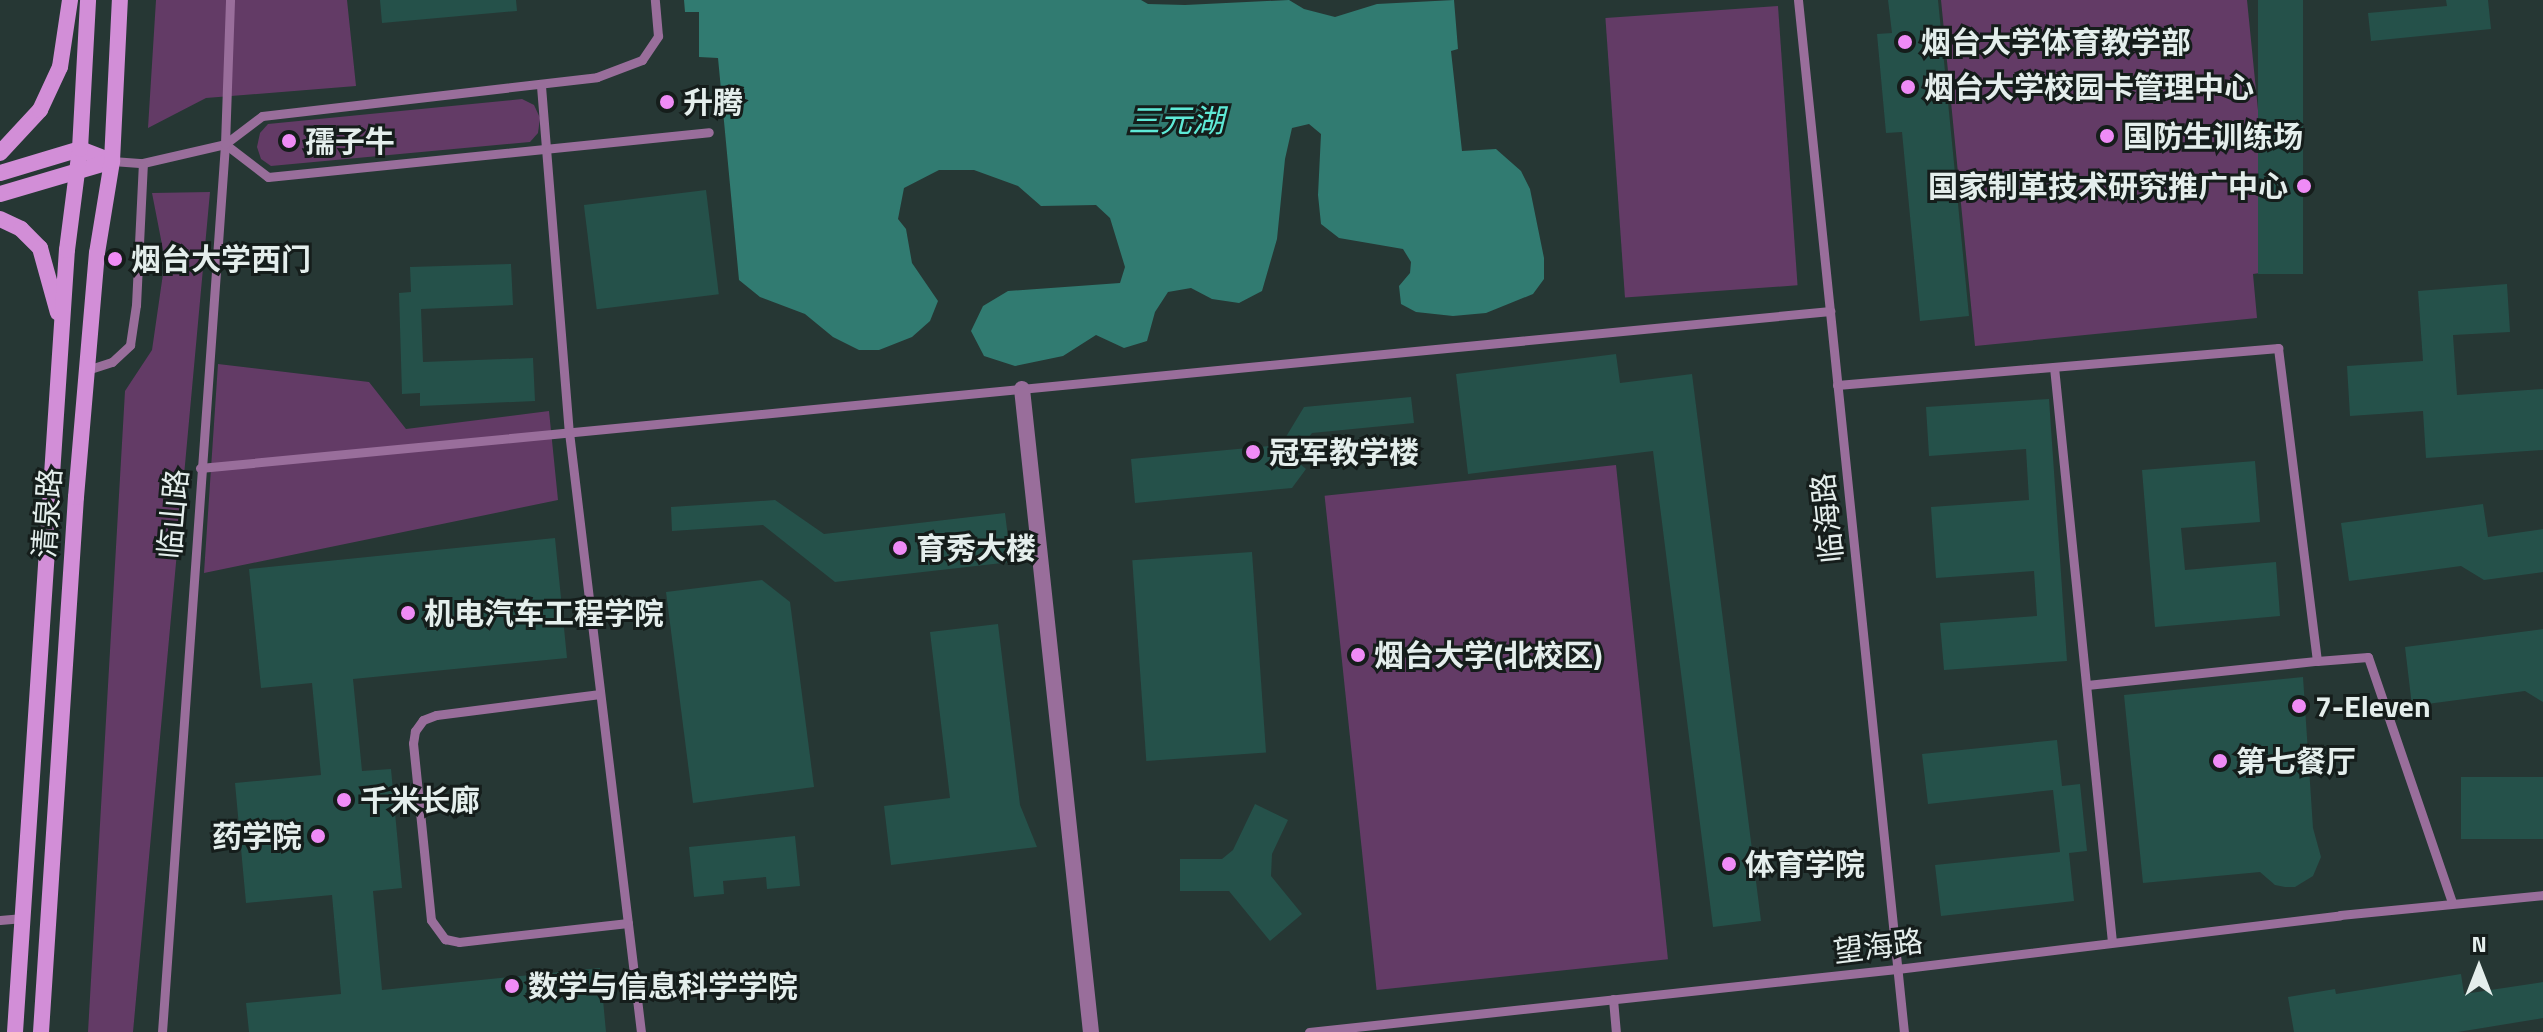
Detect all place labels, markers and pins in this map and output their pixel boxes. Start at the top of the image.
place label: 烟台大学体育教学部 [1921,24,2191,60]
marker: 烟台大学体育教学部 [1896,33,1914,51]
place label: 烟台大学校园卡管理中心 [1924,69,2254,105]
marker: 烟台大学校园卡管理中心 [1899,78,1917,96]
place label: 升腾 [683,84,743,120]
marker: 升腾 [658,93,676,111]
place label: 国防生训练场 [2123,118,2303,154]
place label: 孺子牛 [305,123,395,159]
marker: 国防生训练场 [2098,127,2116,145]
marker: 孺子牛 [280,132,298,150]
place label: 国家制革技术研究推广中心 [1928,168,2288,204]
marker: 国家制革技术研究推广中心 [2295,177,2313,195]
place label: 烟台大学西门 [131,241,311,277]
marker: 烟台大学西门 [106,250,124,268]
place label: 冠军教学楼 [1269,434,1419,470]
marker: 冠军教学楼 [1244,443,1262,461]
place label: 育秀大楼 [916,530,1036,566]
marker: 育秀大楼 [891,539,909,557]
place label: 机电汽车工程学院 [424,595,664,631]
marker: 机电汽车工程学院 [399,604,417,622]
place label: 烟台大学(北校区) [1374,637,1602,673]
marker: 烟台大学(北校区) [1349,646,1367,664]
place label: 7-Eleven [2315,688,2430,724]
marker: 7-Eleven [2290,697,2308,715]
place label: 第七餐厅 [2236,743,2356,779]
marker: 第七餐厅 [2211,752,2229,770]
place label: 千米长廊 [360,782,480,818]
marker: 千米长廊 [335,791,353,809]
place label: 药学院 [212,818,302,854]
marker: 药学院 [309,827,327,845]
place label: 体育学院 [1745,846,1865,882]
marker: 体育学院 [1720,855,1738,873]
place label: 数学与信息科学学院 [528,968,798,1004]
marker: 数学与信息科学学院 [503,977,521,995]

